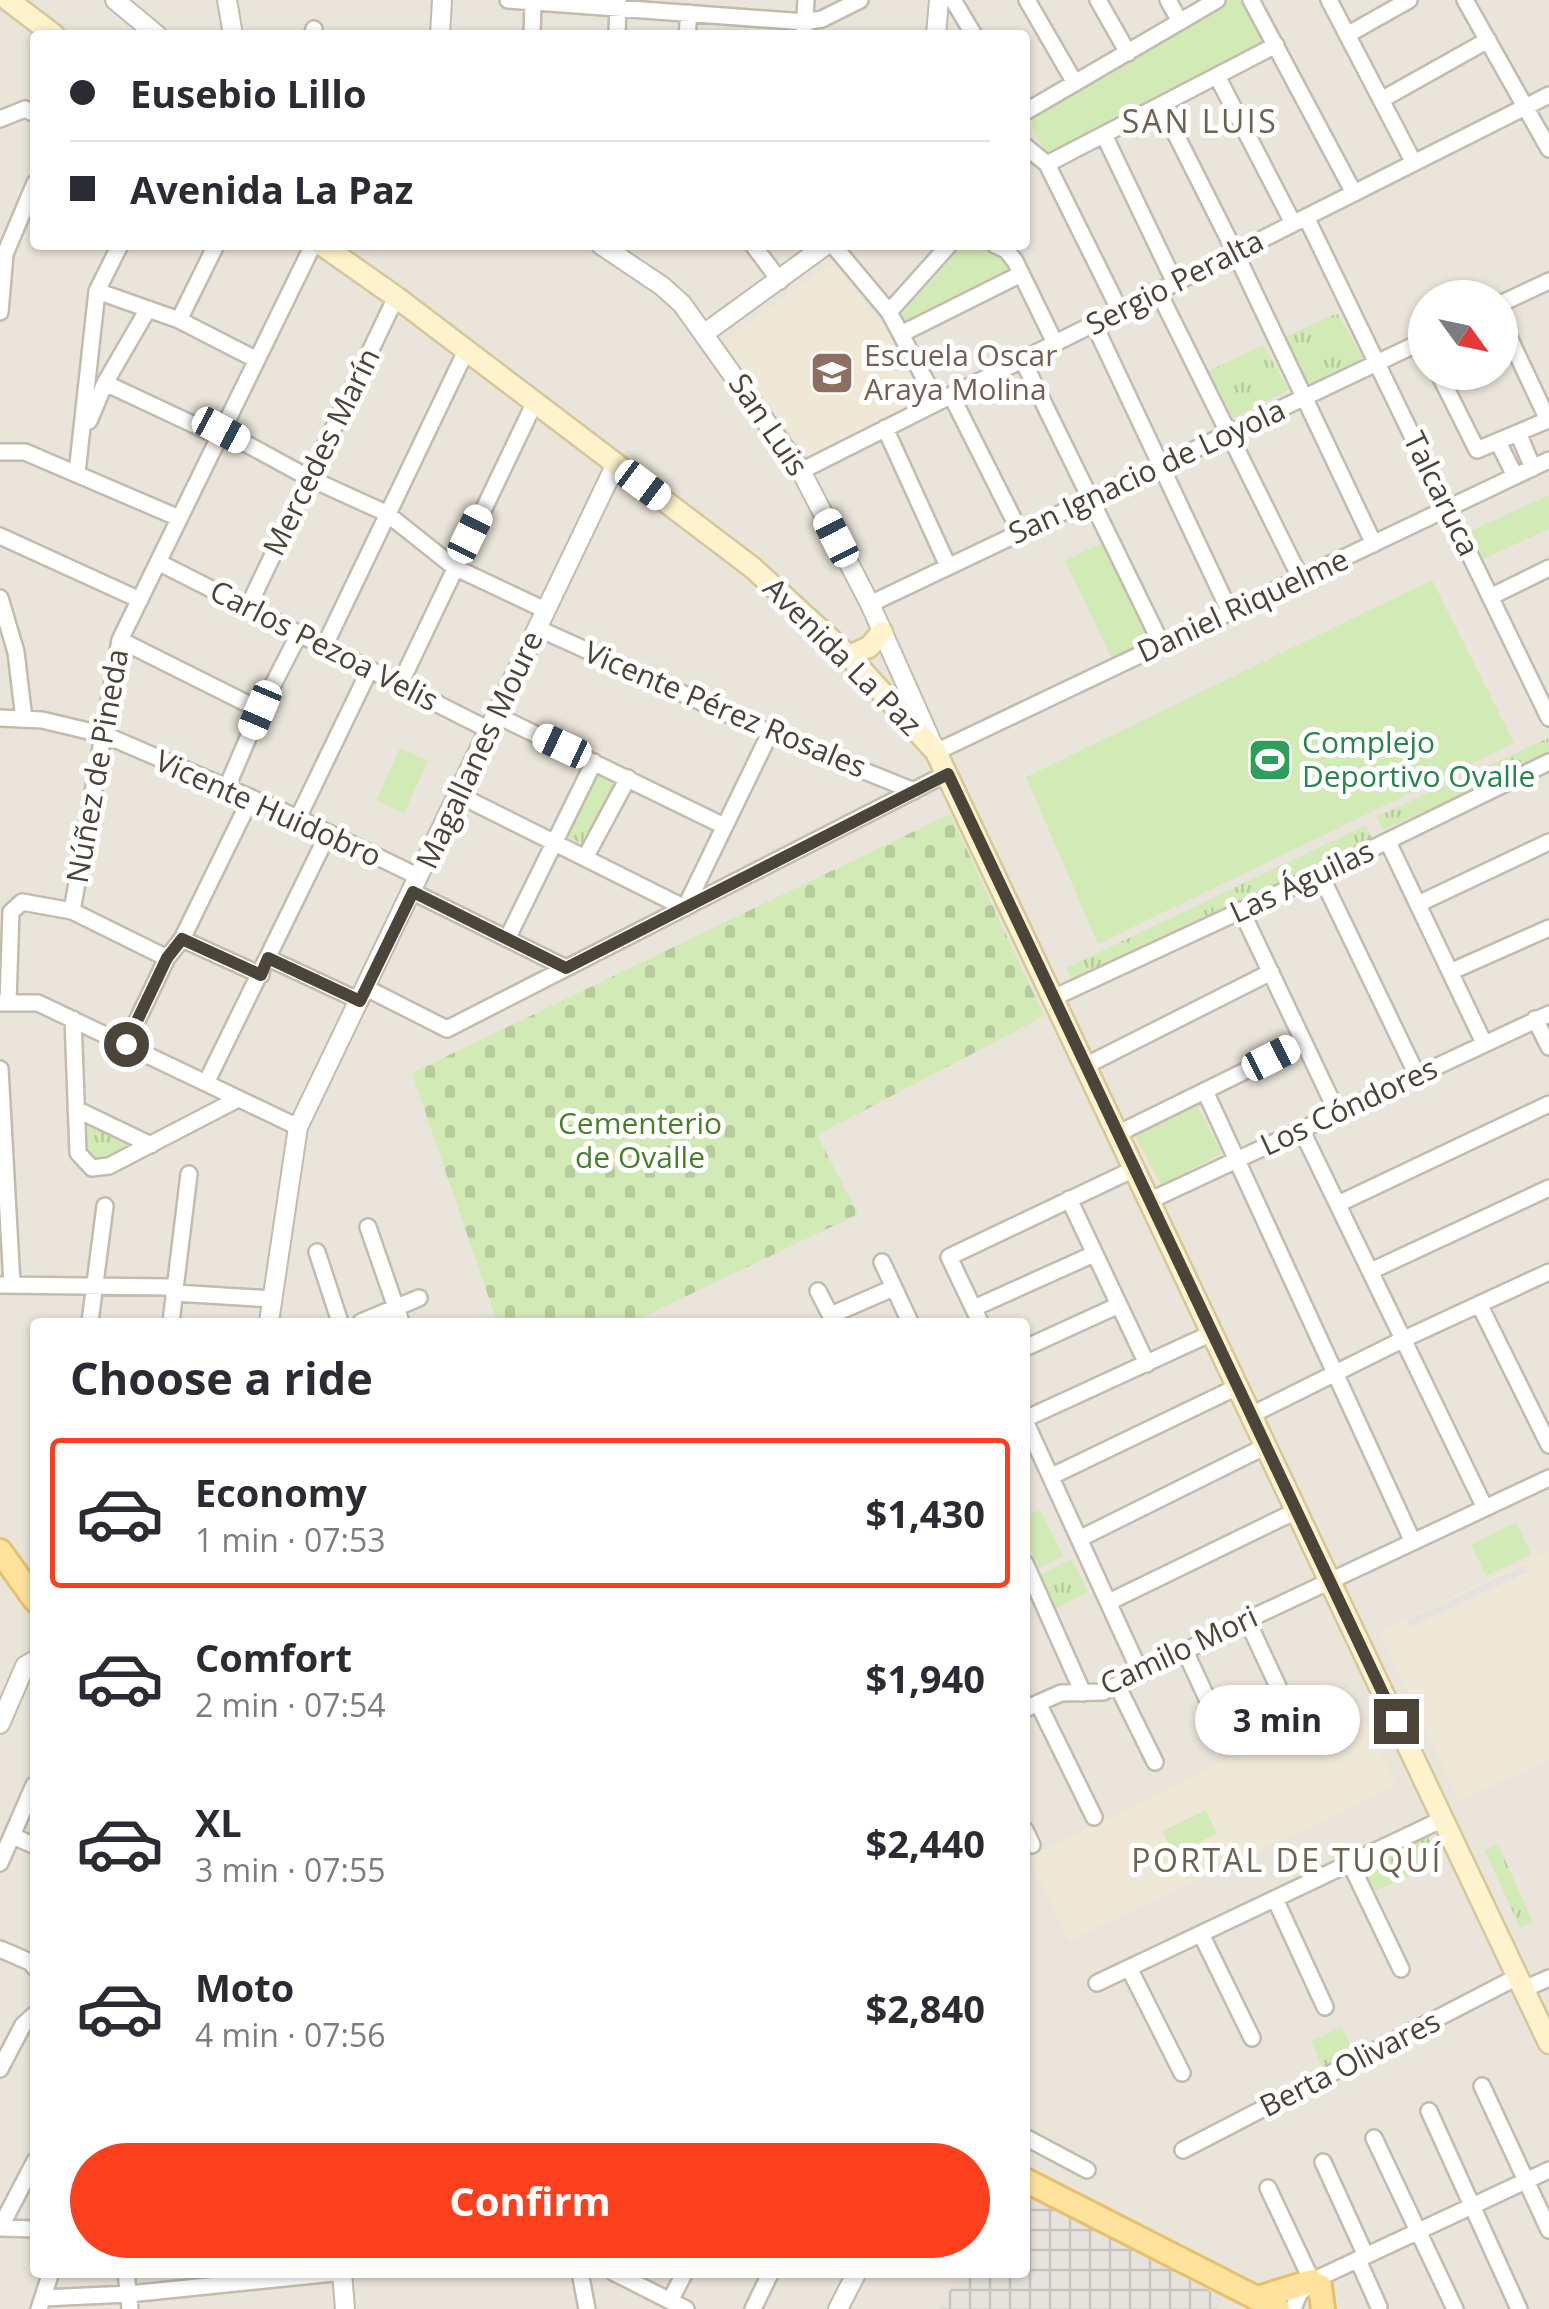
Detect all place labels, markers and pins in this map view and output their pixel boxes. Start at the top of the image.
place label: Escuela Oscar Araya Molina [864,334,1058,409]
school or university icon: Escuela Oscar Araya Molina [809,350,855,396]
place label: Complejo Deportivo Ovalle [1302,721,1535,796]
sports icon: Complejo Deportivo Ovalle [1247,737,1293,783]

